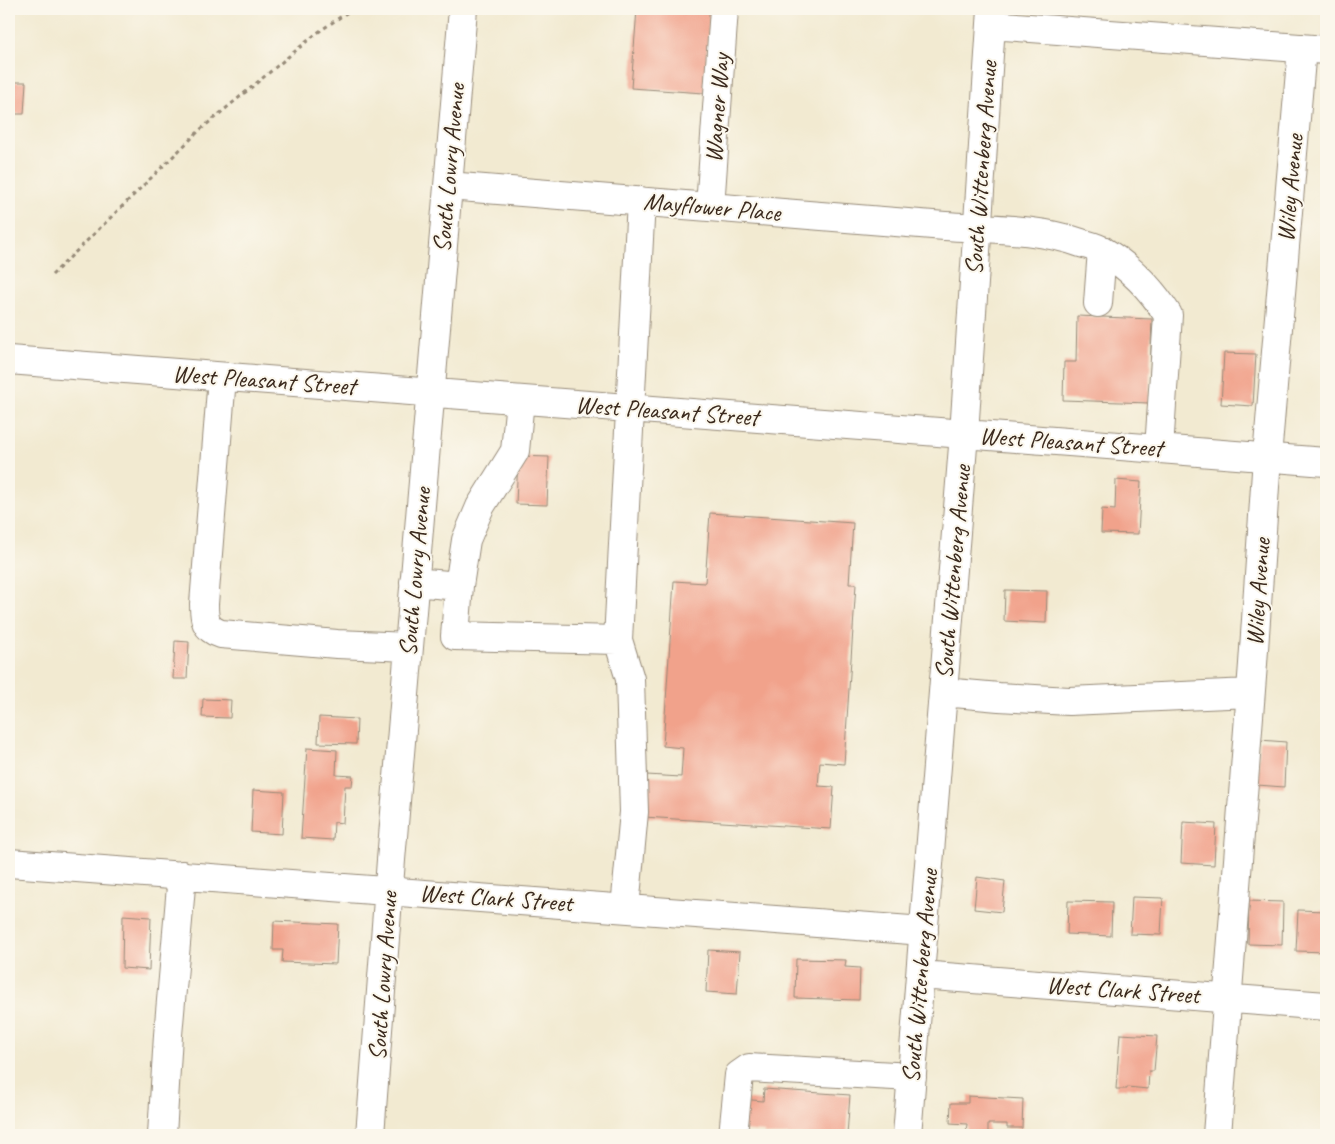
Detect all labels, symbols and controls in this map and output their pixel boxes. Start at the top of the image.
street label: Wagner Way [697,50,737,163]
street label: South Wittenberg Avenue [958,58,1005,276]
street label: South Lowry Avenue [426,80,472,254]
street label: Wiley Avenue [1269,131,1311,243]
street label: Mayflower Place [642,185,784,229]
street label: West Pleasant Street [172,358,360,403]
street label: West Pleasant Street [575,389,763,434]
street label: West Pleasant Street [979,420,1167,465]
street label: South Wittenberg Avenue [928,462,978,680]
street label: South Lowry Avenue [392,484,438,658]
street label: Wiley Avenue [1238,535,1278,647]
street label: South Wittenberg Avenue [895,866,945,1084]
street label: West Clark Street [418,877,576,919]
street label: South Lowry Avenue [361,889,405,1062]
street label: West Clark Street [1045,969,1203,1011]

